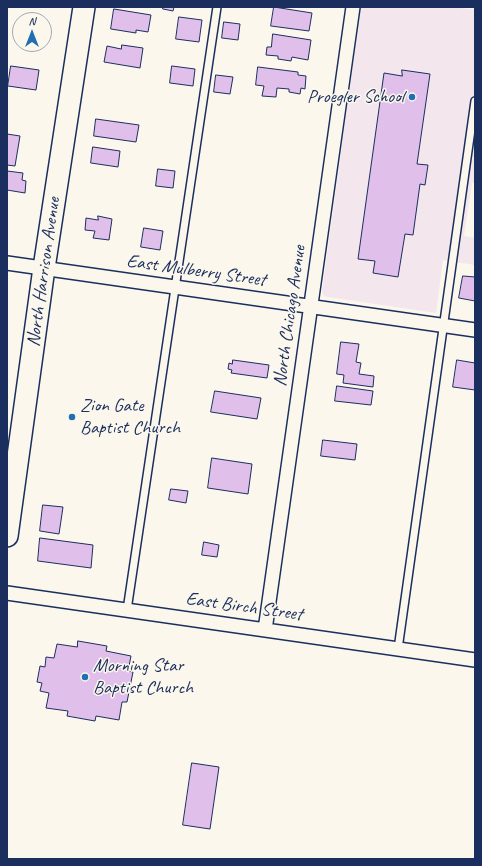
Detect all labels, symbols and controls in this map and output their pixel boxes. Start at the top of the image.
north arrow [12,12,52,52]
text: N [29,14,35,28]
place label: Proegler School [307,86,404,108]
marker: Proegler School [407,92,417,102]
street label: North Harrison Avenue [22,196,66,348]
street label: North Chicago Avenue [269,244,311,388]
street label: East Mulberry Street [125,250,267,292]
place label: Zion Gate Baptist Church [80,395,180,439]
marker: Zion Gate Baptist Church [67,412,77,422]
street label: East Birch Street [184,588,304,626]
place label: Morning Star Baptist Church [93,655,193,699]
marker: Morning Star Baptist Church [80,672,90,682]

